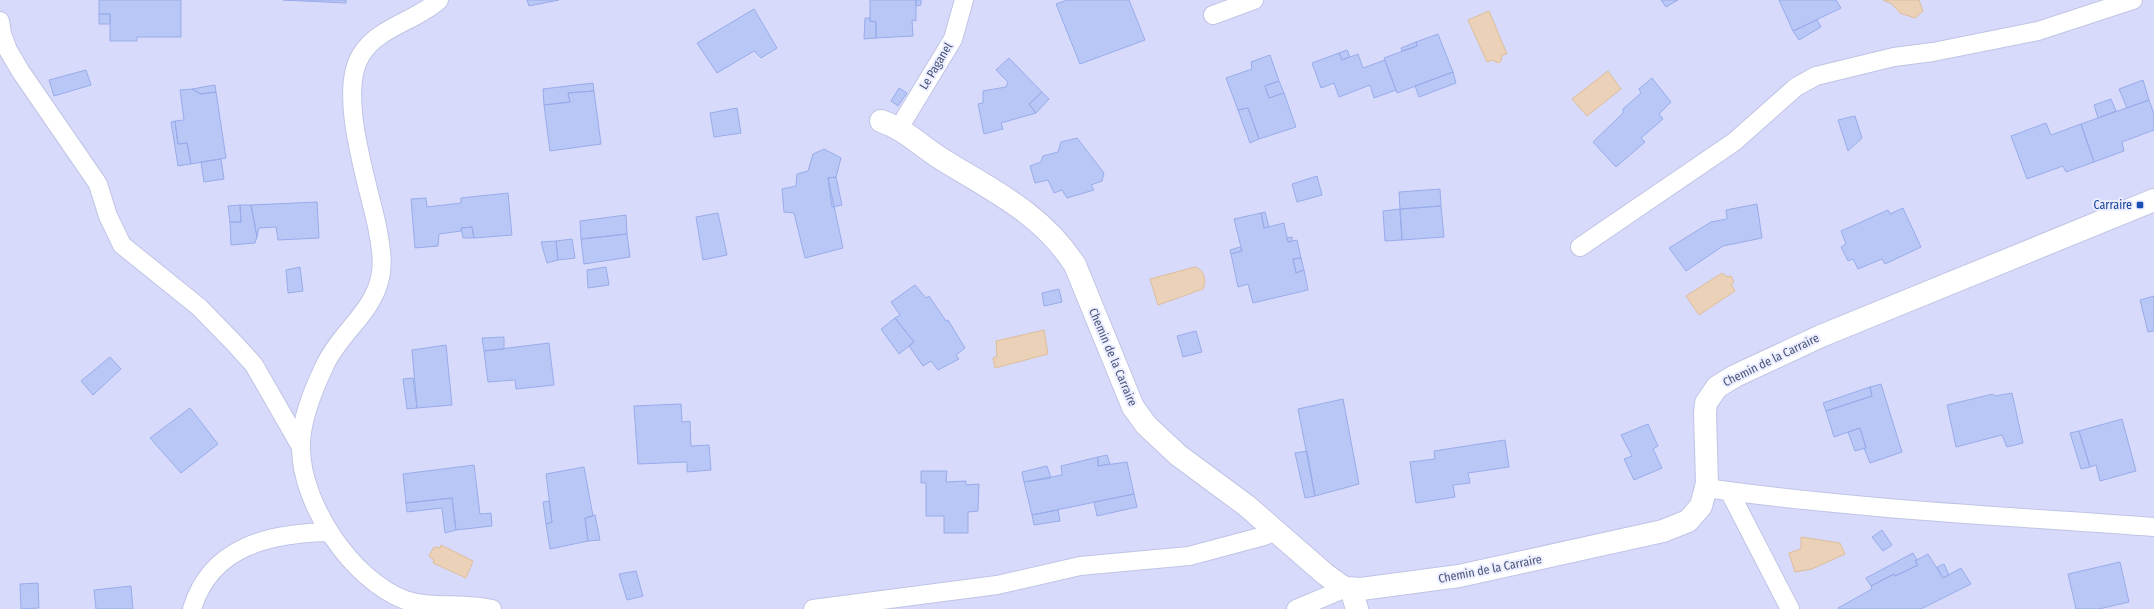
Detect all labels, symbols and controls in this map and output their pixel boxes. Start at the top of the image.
street label: Le Paganel [917,40,955,92]
place label: Carraire [2093,198,2132,212]
marker: Carraire [2135,200,2145,210]
street label: Chemin de la Carraire [1086,306,1140,408]
street label: Chemin de la Carraire [1721,331,1821,389]
street label: Chemin de la Carraire [1437,552,1543,586]

